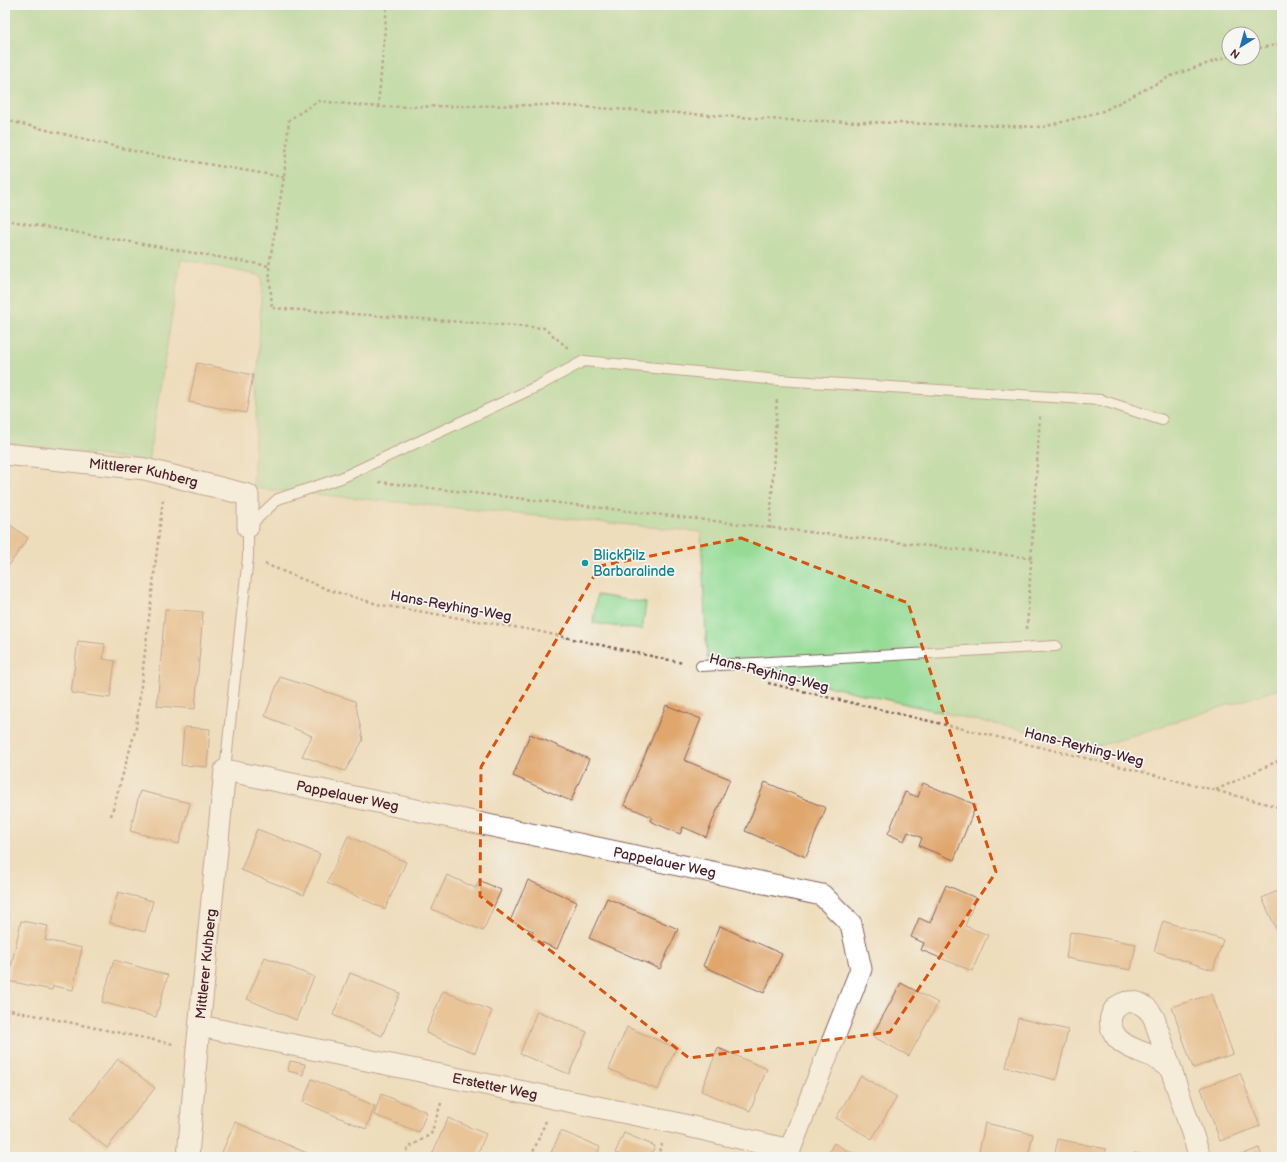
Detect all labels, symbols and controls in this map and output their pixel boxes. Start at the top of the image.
north arrow [1221,26,1261,66]
text: N [1228,46,1242,61]
street label: Mittlerer Kuhberg [88,455,200,491]
place label: BlickPilz Barbaralinde [593,547,675,580]
marker: BlickPilz Barbaralinde [580,558,590,568]
street label: Hans-Reyhing-Weg [389,587,513,625]
street label: Hans-Reyhing-Weg [707,650,831,696]
street label: Hans-Reyhing-Weg [1022,724,1146,770]
street label: Pappelauer Weg [295,777,400,815]
street label: Pappelauer Weg [612,843,718,881]
street label: Mittlerer Kuhberg [192,908,220,1020]
street label: Erstetter Weg [451,1069,539,1103]

